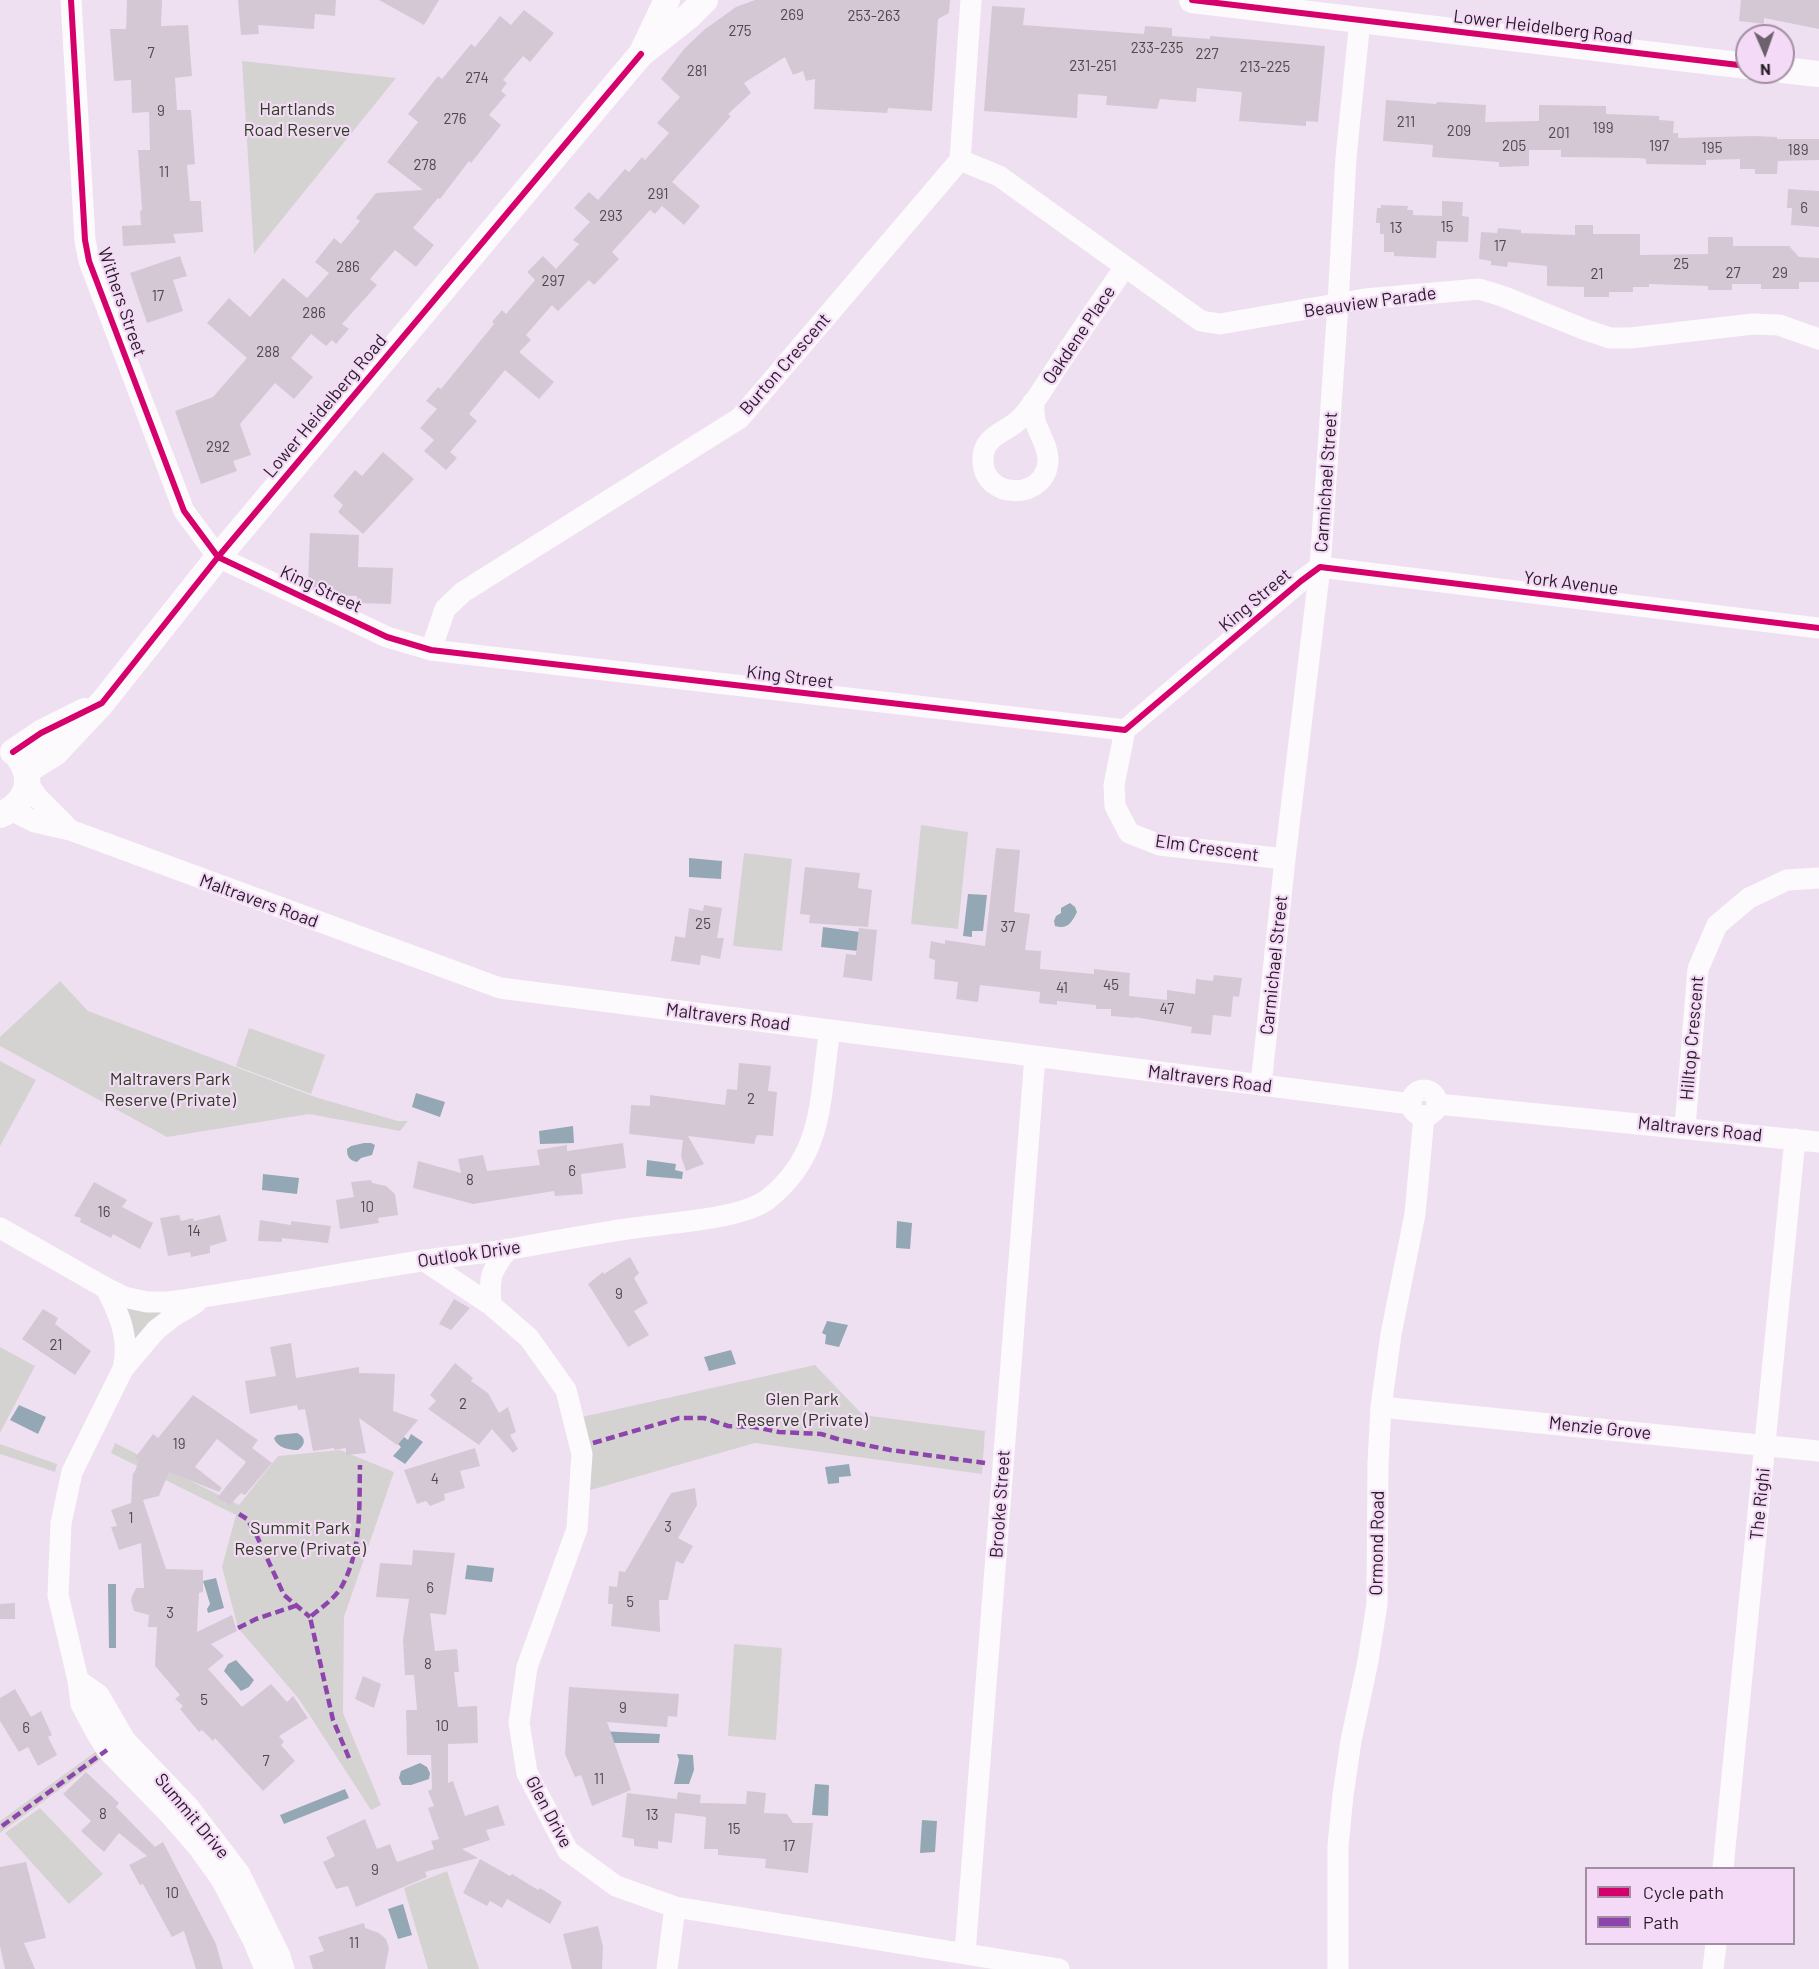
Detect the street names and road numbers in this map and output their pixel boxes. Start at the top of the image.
street label: Lower Heidelberg Road [1452,5,1634,49]
street label: Withers Street [93,245,151,359]
street label: Oakdene Place [1038,282,1120,388]
street label: Beauview Parade [1302,282,1438,322]
street label: Burton Crescent [735,309,835,419]
street label: Lower Heidelberg Road [259,330,391,482]
street label: Carmichael Street [1310,411,1342,553]
street label: King Street [277,561,365,617]
street label: King Street [1214,564,1296,636]
street label: York Avenue [1522,566,1620,600]
street label: King Street [745,661,835,693]
street label: Elm Crescent [1154,830,1260,866]
street label: Maltravers Road [197,870,321,932]
street label: Carmichael Street [1256,894,1292,1036]
street label: Hilltop Crescent [1676,975,1708,1101]
street label: Maltravers Road [665,999,791,1035]
street label: Maltravers Road [1147,1061,1273,1097]
street label: Maltravers Road [1637,1112,1763,1146]
street label: Outlook Drive [416,1236,522,1272]
street label: Menzie Grove [1548,1412,1652,1444]
street label: Brooke Street [985,1449,1015,1559]
street label: The Righi [1745,1467,1775,1541]
street label: Ormond Road [1365,1490,1389,1596]
street label: Summit Drive [150,1769,234,1863]
street label: Glen Drive [521,1772,577,1852]

